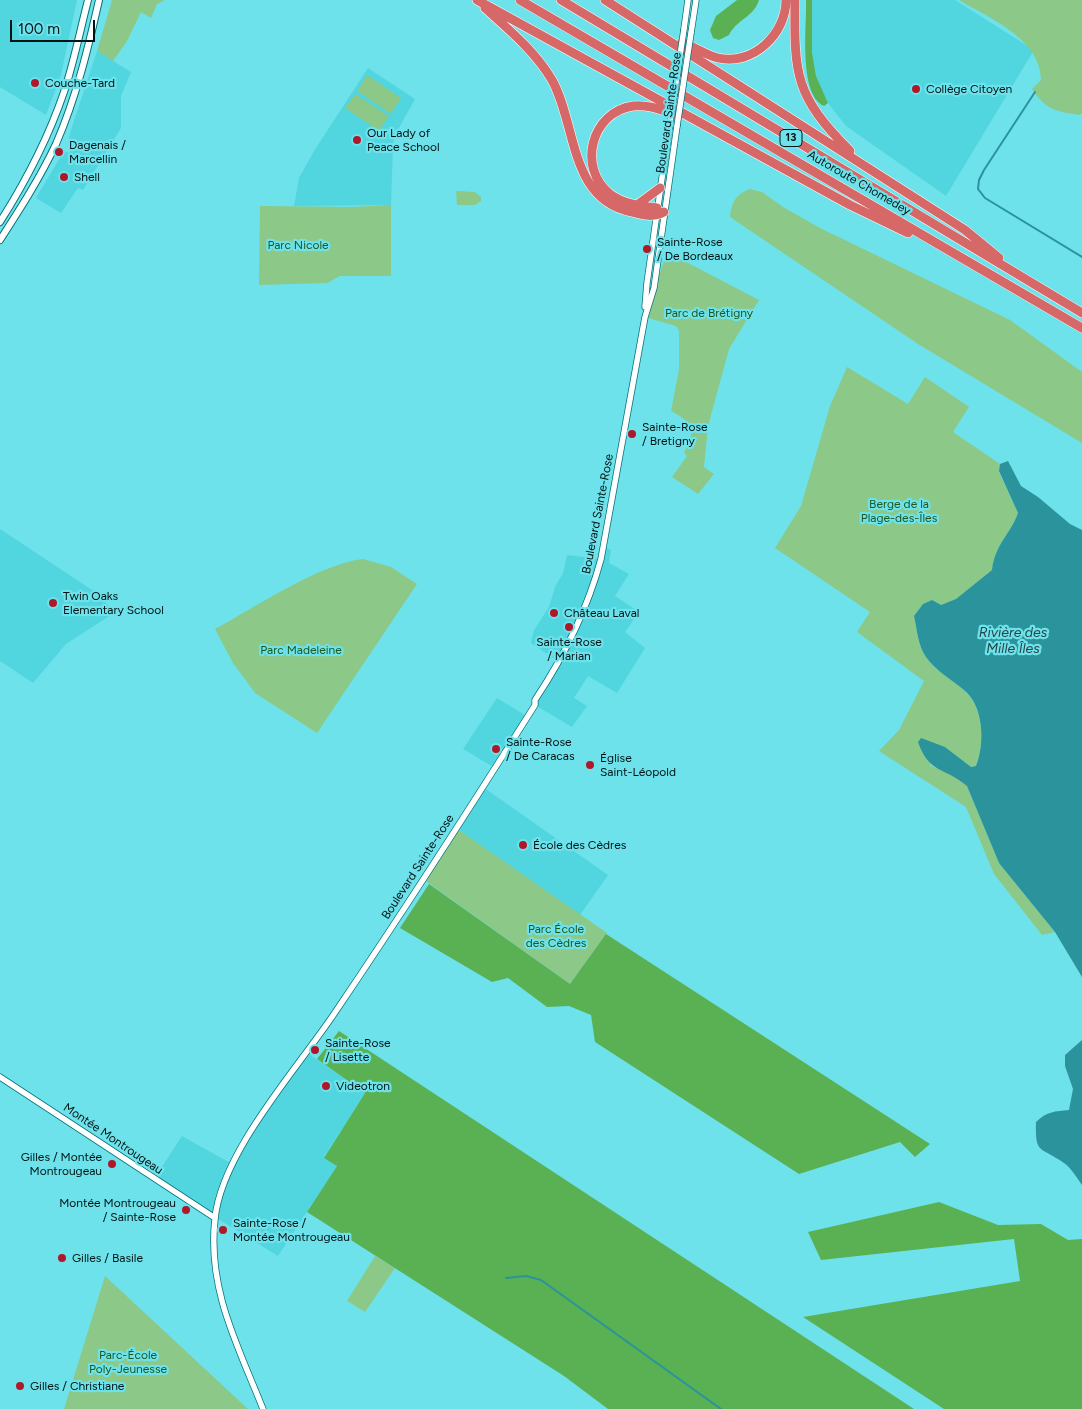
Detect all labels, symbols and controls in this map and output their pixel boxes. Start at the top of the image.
scale bar [12,10,98,42]
text: 100 m [18,20,60,38]
street label: Boulevard Sainte-Rose [653,52,685,174]
place label: Couche-Tard [45,76,115,90]
marker: Couche-Tard [29,77,41,89]
place label: Collège Citoyen [926,82,1012,96]
marker: Collège Citoyen [910,83,922,95]
place label: Our Lady of Peace School [367,126,440,154]
road number: 13 [780,130,802,146]
marker: Our Lady of Peace School [351,134,363,146]
place label: Dagenais / Marcellin [69,138,126,166]
marker: Dagenais / Marcellin [53,146,65,158]
street label: Autoroute Chomedey [805,148,913,218]
place label: Shell [74,170,100,184]
marker: Shell [58,171,70,183]
place label: Sainte-Rose / De Bordeaux [657,235,733,263]
park label: Parc Nicole [267,238,329,252]
marker: Sainte-Rose / De Bordeaux [641,243,653,255]
park label: Parc de Brétigny [665,306,753,320]
place label: Sainte-Rose / Bretigny [642,420,708,448]
marker: Sainte-Rose / Bretigny [626,428,638,440]
street label: Boulevard Sainte-Rose [579,453,617,575]
park label: Berge de la Plage-des-Îles [861,497,937,525]
place label: Twin Oaks Elementary School [63,589,164,617]
marker: Twin Oaks Elementary School [47,597,59,609]
place label: Château Laval [564,606,639,620]
marker: Château Laval [548,607,560,619]
marker: Sainte-Rose / Marian [563,621,575,633]
water label: Rivière des Mille Îles [979,625,1047,658]
place label: Sainte-Rose / Marian [536,635,602,663]
park label: Parc Madeleine [260,643,342,657]
place label: Sainte-Rose / De Caracas [506,735,575,763]
marker: Sainte-Rose / De Caracas [490,743,502,755]
place label: Église Saint-Léopold [600,751,676,779]
marker: Église Saint-Léopold [584,759,596,771]
street label: Boulevard Sainte-Rose [379,812,457,922]
place label: École des Cèdres [533,838,626,852]
marker: École des Cèdres [517,839,529,851]
park label: Parc École des Cèdres [526,922,586,950]
place label: Sainte-Rose / Lisette [325,1036,391,1064]
marker: Sainte-Rose / Lisette [309,1044,321,1056]
place label: Videotron [336,1079,390,1093]
marker: Videotron [320,1080,332,1092]
street label: Montée Montrougeau [61,1100,165,1178]
place label: Gilles / Montée Montrougeau [21,1150,102,1178]
marker: Gilles / Montée Montrougeau [106,1158,118,1170]
place label: Montée Montrougeau / Sainte-Rose [59,1196,176,1224]
marker: Montée Montrougeau / Sainte-Rose [180,1204,192,1216]
place label: Sainte-Rose / Montée Montrougeau [233,1216,350,1244]
marker: Sainte-Rose / Montée Montrougeau [217,1224,229,1236]
place label: Gilles / Basile [72,1251,143,1265]
marker: Gilles / Basile [56,1252,68,1264]
park label: Parc-École Poly-Jeunesse [89,1348,167,1376]
place label: Gilles / Christiane [30,1379,124,1393]
marker: Gilles / Christiane [14,1380,26,1392]

